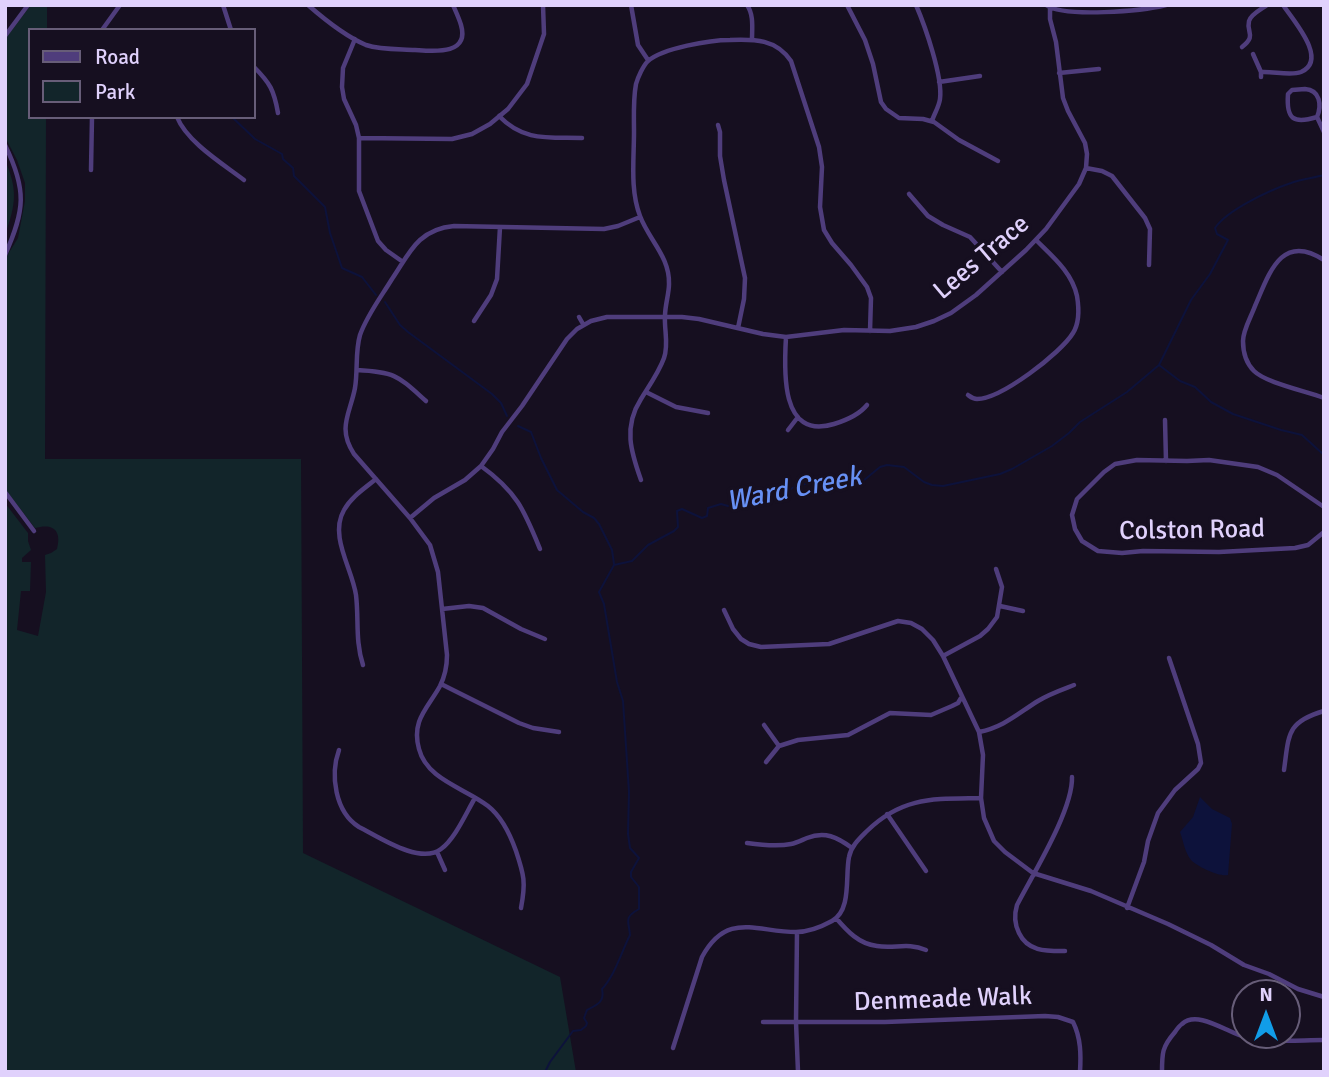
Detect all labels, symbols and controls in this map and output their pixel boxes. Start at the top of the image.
legend [28,28,256,119]
text: Road [95,44,140,70]
text: Park [95,79,135,105]
street label: Lees Trace [928,209,1036,307]
water label: Ward Creek [724,460,864,520]
street label: Colston Road [1119,514,1265,548]
north arrow [1231,979,1301,1049]
street label: Denmeade Walk [853,981,1033,1019]
text: N [1259,983,1273,1007]

